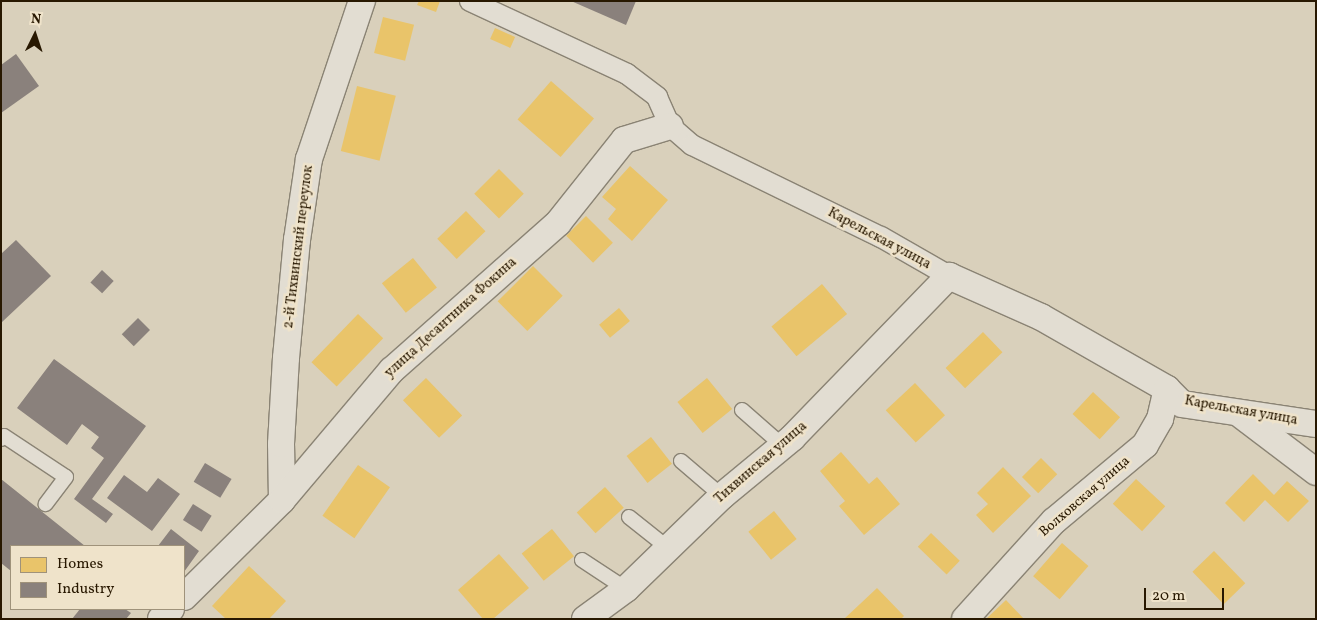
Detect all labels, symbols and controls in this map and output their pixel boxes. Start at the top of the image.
north arrow [10,10,60,60]
text: N [30,10,42,29]
street label: 2-й Тихвинский переулок [281,164,317,330]
street label: Карельская улица [824,205,934,273]
street label: улица Десантника Фокина [382,254,520,382]
street label: Карельская улица [1183,393,1299,429]
street label: Тихвинская улица [711,418,811,508]
street label: Волховская улица [1036,453,1134,541]
legend [10,545,185,610]
text: Homes [57,554,103,575]
scale bar [1147,578,1227,610]
text: Industry [57,579,114,600]
text: 20 m [1152,586,1185,607]

